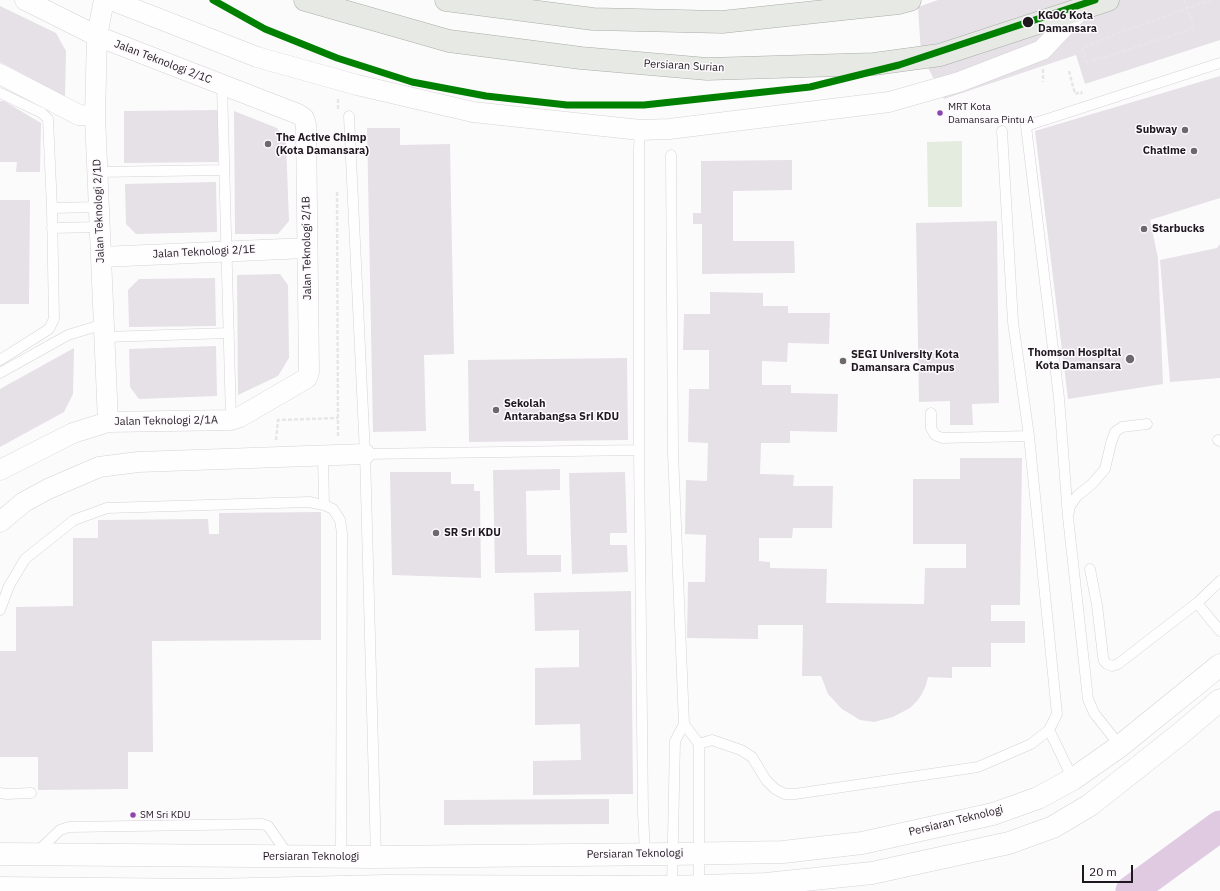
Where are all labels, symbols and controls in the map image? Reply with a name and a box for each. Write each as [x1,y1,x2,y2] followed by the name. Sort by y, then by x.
[1038,9,1097,35] place label: KG06 Kota Damansara
[1021,15,1035,29] marker: KG06 Kota Damansara
[112,37,214,87] street label: Jalan Teknologi 2/1C
[643,57,725,75] street label: Persiaran Surian
[948,101,1034,124] place label: MRT Kota Damansara Pintu A
[935,108,945,118] marker: MRT Kota Damansara Pintu A
[1136,123,1177,137] place label: Subway
[1180,125,1190,135] marker: Subway
[276,131,369,157] place label: The Active Chimp (Kota Damansara)
[263,139,273,149] marker: The Active Chimp (Kota Damansara)
[1143,144,1186,158] place label: Chatime
[1189,146,1199,156] marker: Chatime
[91,159,107,263] street label: Jalan Teknologi 2/1D
[299,196,315,300] street label: Jalan Teknologi 2/1B
[1152,222,1204,236] place label: Starbucks
[1139,224,1149,234] marker: Starbucks
[152,243,256,261] street label: Jalan Teknologi 2/1E
[1028,346,1121,372] place label: Thomson Hospital Kota Damansara
[851,348,959,374] place label: SEGI University Kota Damansara Campus
[1124,353,1136,365] marker: Thomson Hospital Kota Damansara
[838,356,848,366] marker: SEGI University Kota Damansara Campus
[504,397,619,423] place label: Sekolah Antarabangsa Sri KDU
[491,405,501,415] marker: Sekolah Antarabangsa Sri KDU
[114,413,218,429] street label: Jalan Teknologi 2/1A
[444,526,501,540] place label: SR Sri KDU
[431,528,441,538] marker: SR Sri KDU
[907,803,1005,839] street label: Persiaran Teknologi
[140,809,190,821] place label: SM Sri KDU
[128,810,138,820] marker: SM Sri KDU
[587,847,683,861] street label: Persiaran Teknologi
[263,850,359,864] street label: Persiaran Teknologi
[1084,857,1135,883] scale bar
[1089,864,1117,879] text: 20 m

